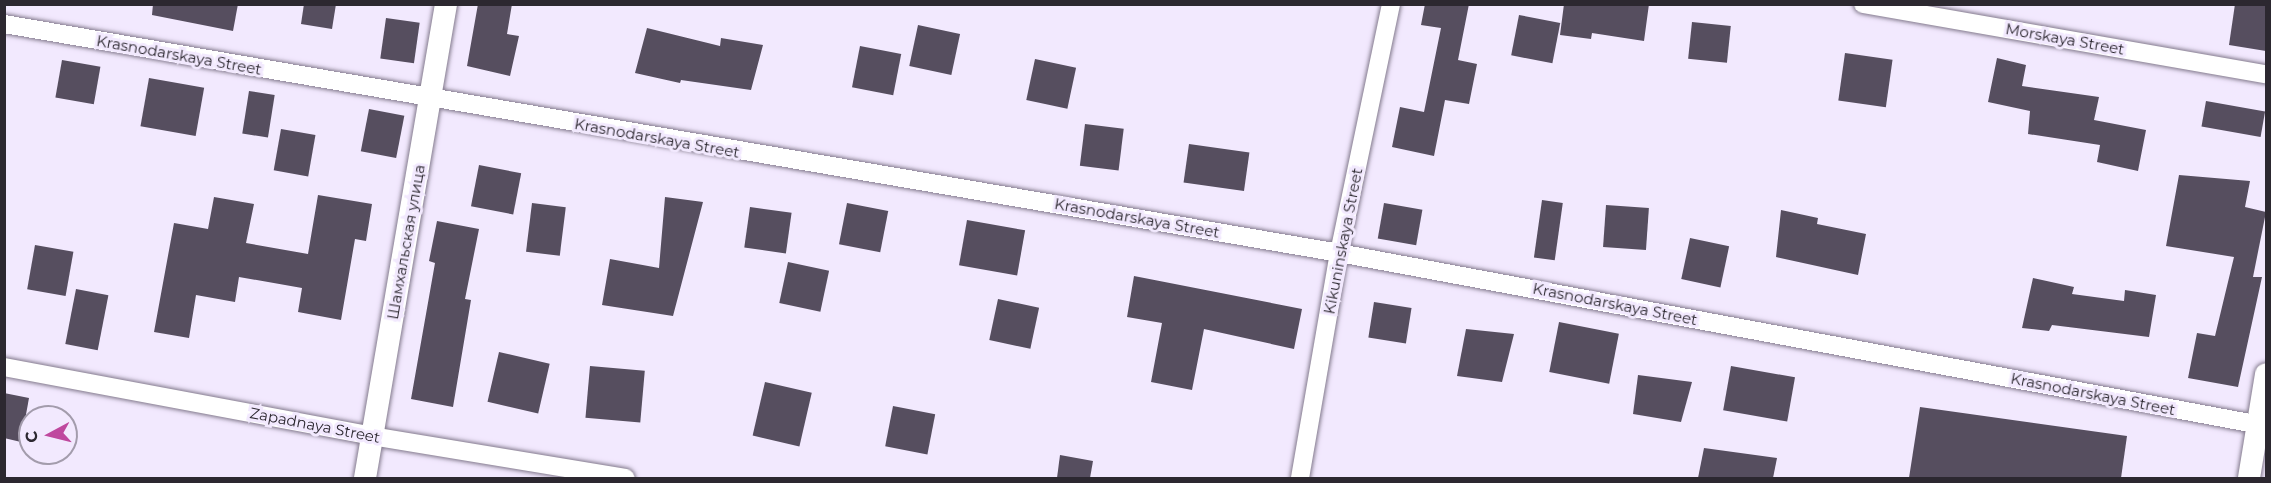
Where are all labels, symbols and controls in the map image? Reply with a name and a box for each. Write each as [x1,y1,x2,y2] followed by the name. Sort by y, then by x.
[2004,20,2126,58] street label: Morskaya Street
[95,32,263,78] street label: Krasnodarskaya Street
[573,115,741,161] street label: Krasnodarskaya Street
[384,163,428,321] street label: Шамхальская улица
[1320,166,1366,316] street label: Kikuninskaya Street
[1053,195,1221,241] street label: Krasnodarskaya Street
[1531,279,1699,329] street label: Krasnodarskaya Street
[2009,369,2177,419] street label: Krasnodarskaya Street
[248,404,382,446] street label: Zapadnaya Street
[18,405,78,465] north arrow
[21,430,42,444] text: С

